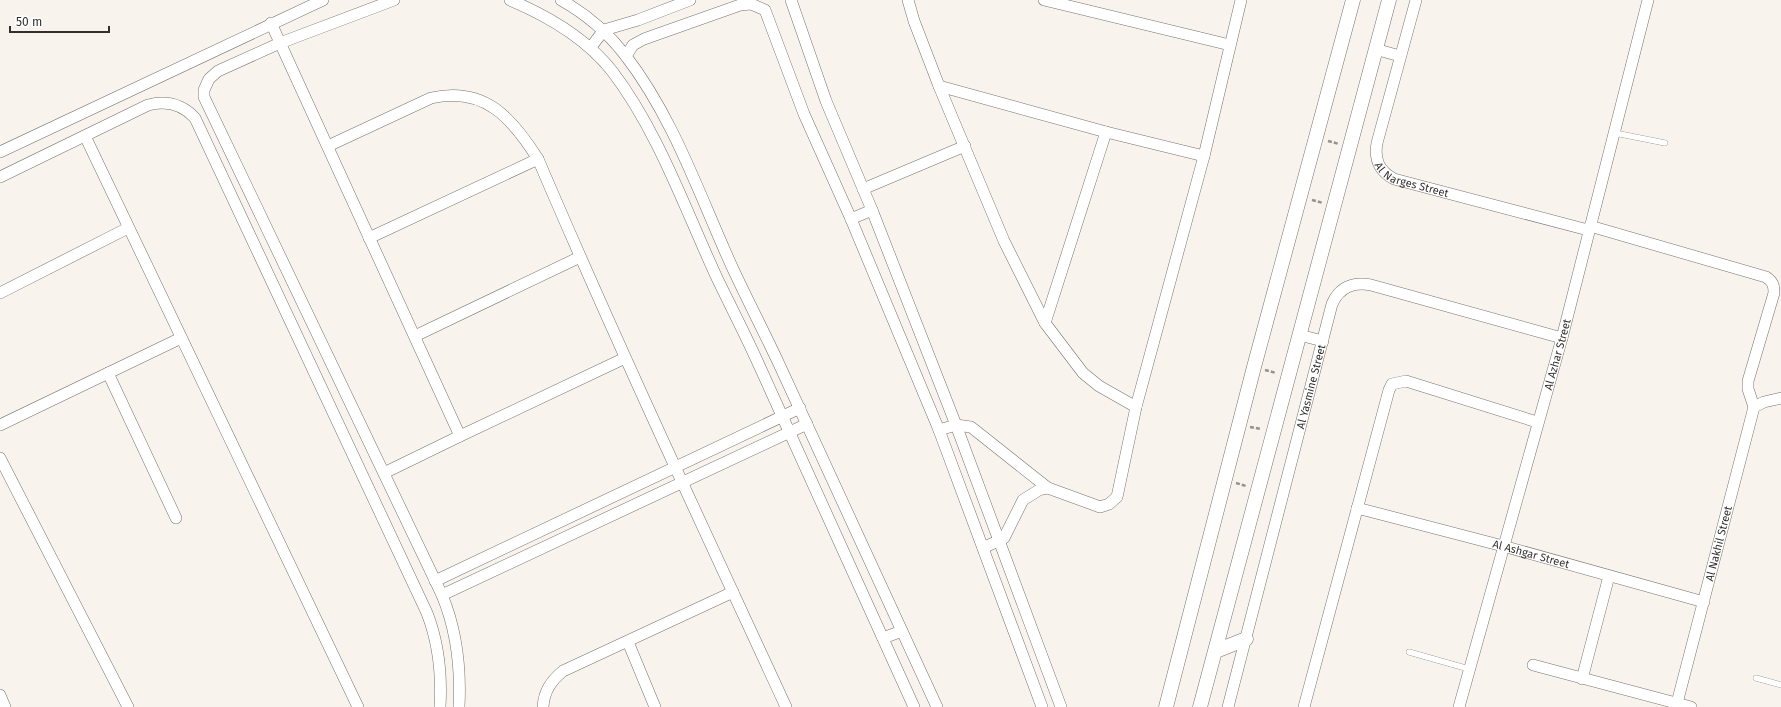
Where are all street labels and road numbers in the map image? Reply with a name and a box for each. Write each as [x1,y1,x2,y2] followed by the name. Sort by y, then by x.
[1372,160,1450,200] street label: Al Narges Street
[1542,318,1574,392] street label: Al Azhar Street
[1294,343,1328,430] street label: Al Yasmine Street
[1703,505,1735,583] street label: Al Nakhil Street
[1491,538,1571,571] street label: Al Ashgar Street

